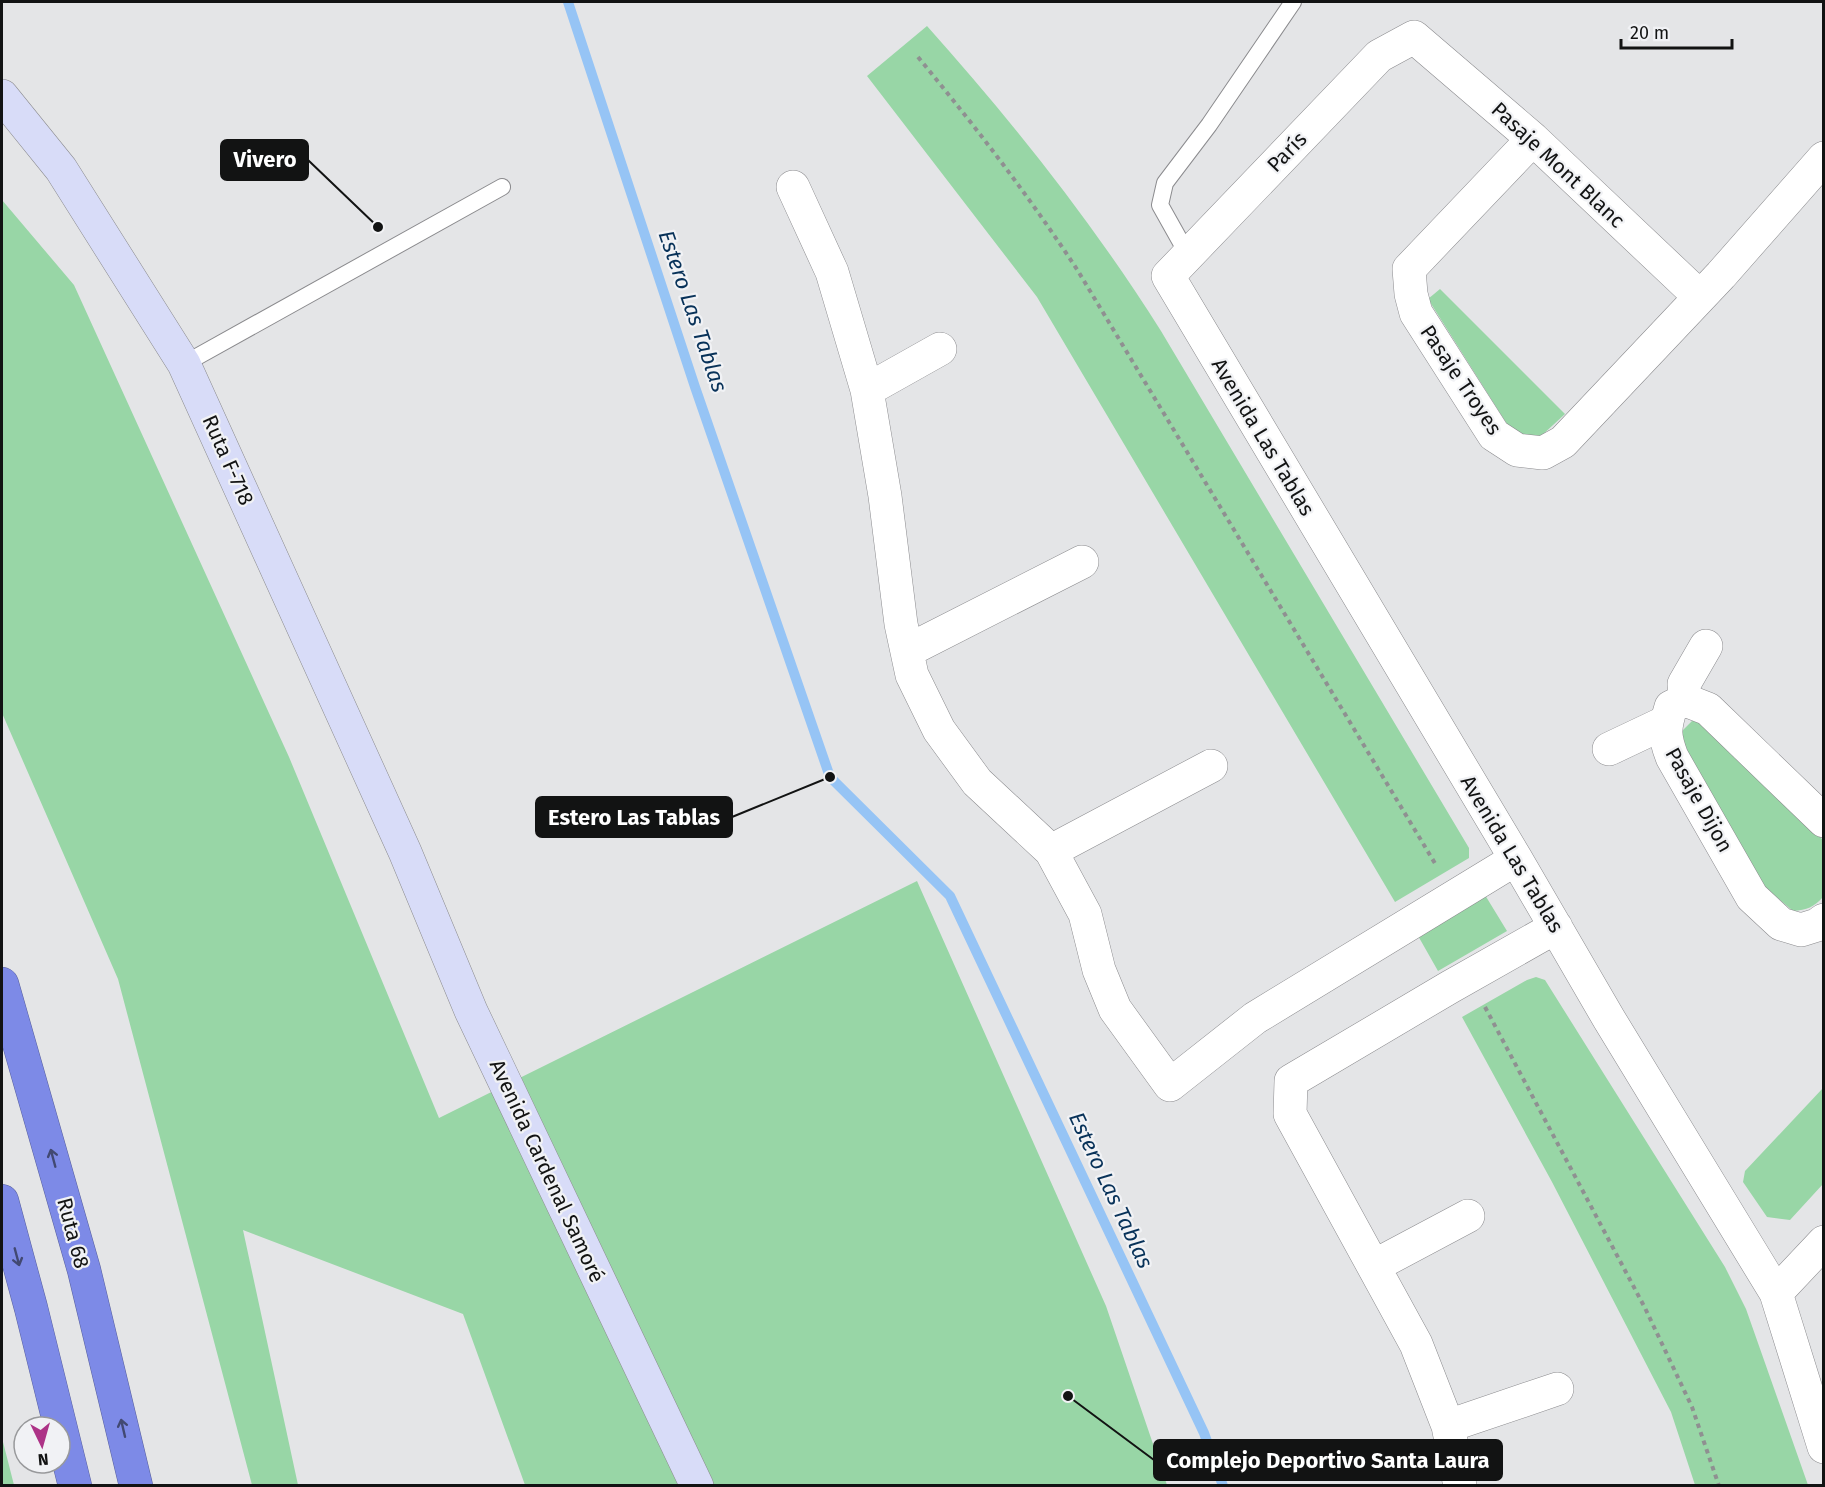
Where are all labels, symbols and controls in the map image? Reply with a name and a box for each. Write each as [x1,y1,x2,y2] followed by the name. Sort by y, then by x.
[1621,12,1732,50] scale bar
[1630,22,1669,44] text: 20 m
[1486,97,1630,233] street label: Pasaje Mont Blanc
[1262,126,1313,178] street label: París
[221,140,308,180] callout: Vivero
[232,146,297,173] text: Vivero
[653,227,733,395] water label: Estero Las Tablas
[1415,320,1507,440] street label: Pasaje Troyes
[1206,354,1320,521] street label: Avenida Las Tablas
[197,411,259,509] street label: Ruta F-718
[1660,743,1738,857] street label: Pasaje Dijon
[1455,771,1569,938] street label: Avenida Las Tablas
[536,797,732,837] callout: Estero Las Tablas
[548,804,720,831] text: Estero Las Tablas
[484,1055,610,1287] street label: Avenida Cardenal Samoré
[1063,1108,1159,1272] water label: Estero Las Tablas
[46,1149,58,1168] one-way arrow
[51,1195,95,1271] street label: Ruta 68
[12,1247,23,1266] one-way arrow
[12,1415,72,1475] north arrow
[116,1419,128,1438] one-way arrow
[1154,1440,1502,1480] callout: Complejo Deportivo Santa Laura
[1166,1447,1490,1474] text: Complejo Deportivo Santa Laura
[37,1450,49,1469] text: N

